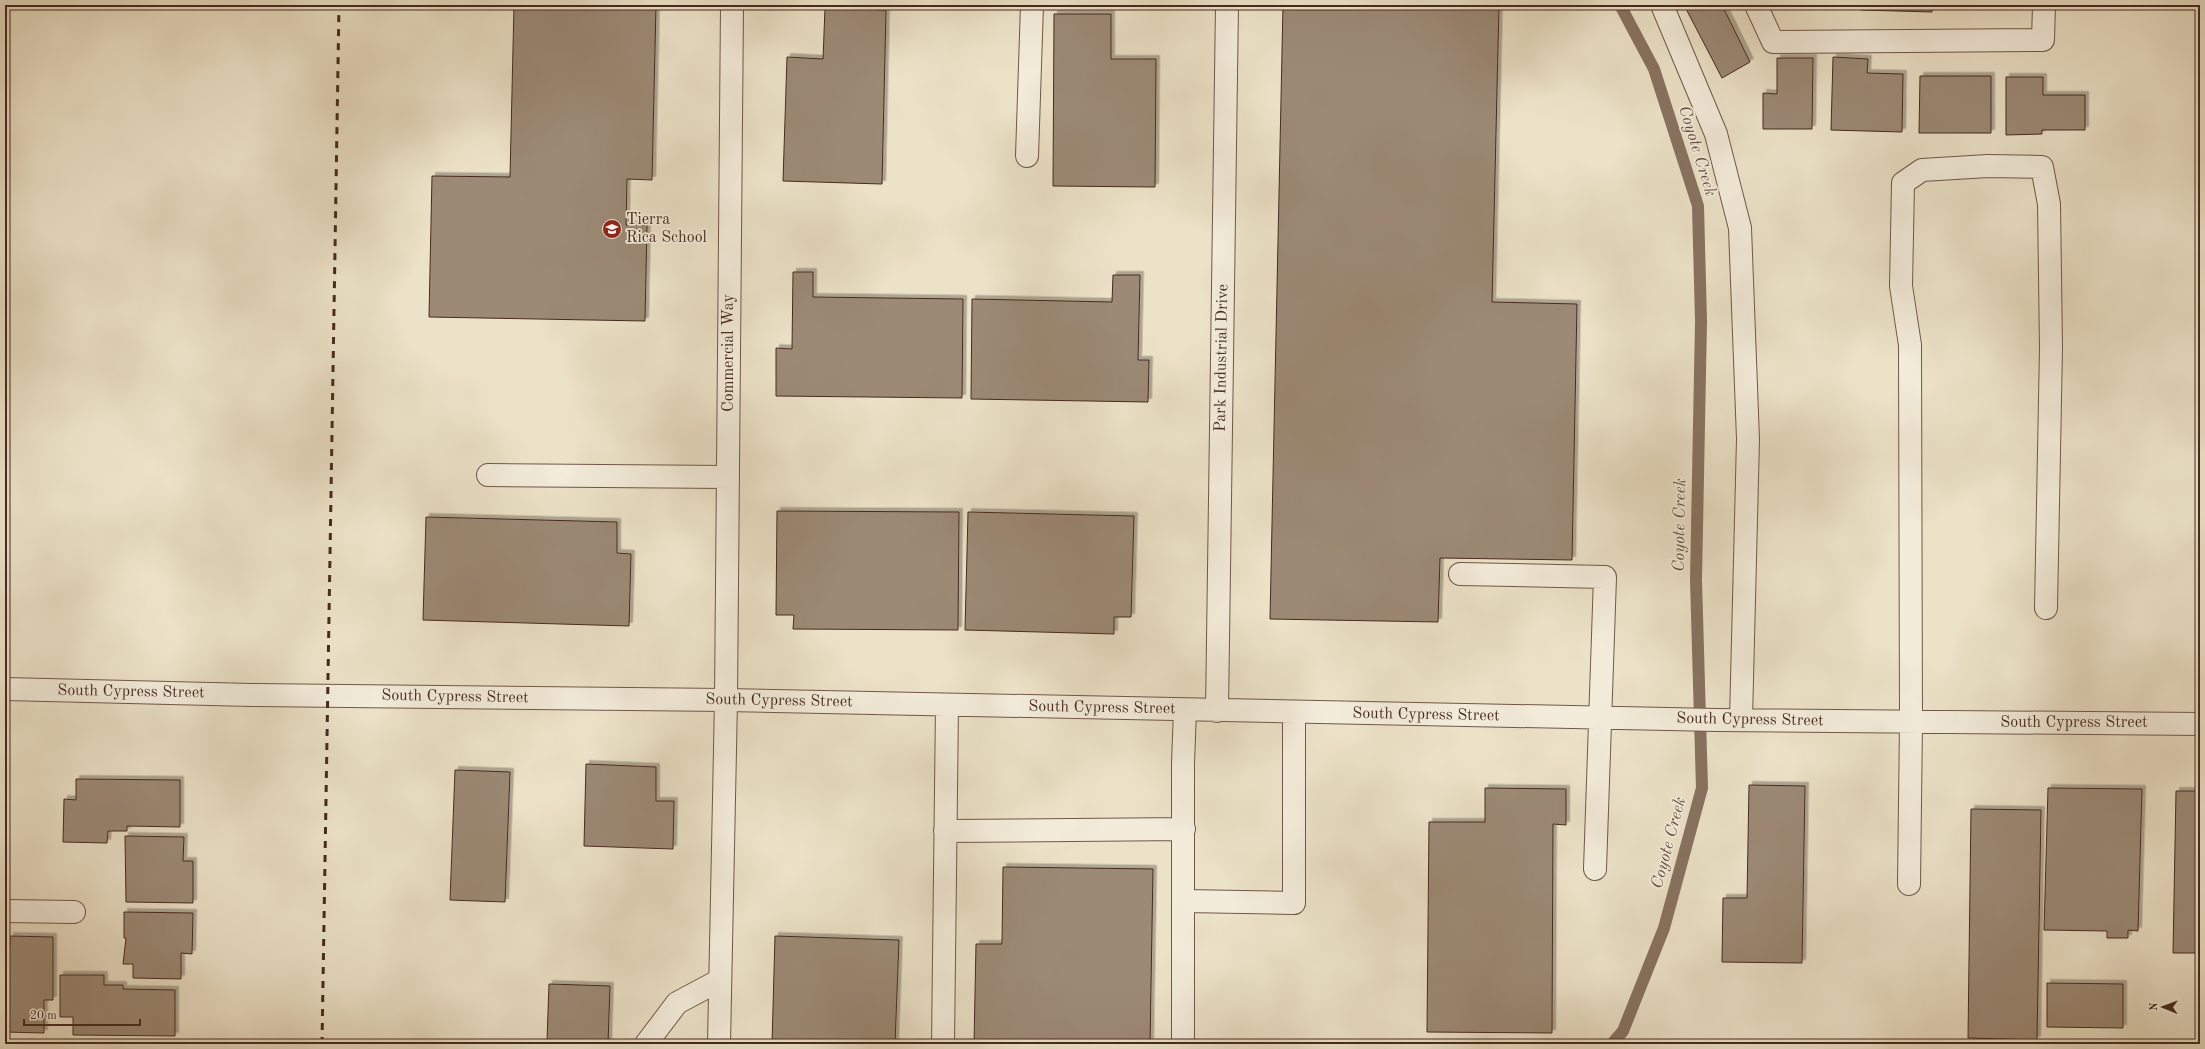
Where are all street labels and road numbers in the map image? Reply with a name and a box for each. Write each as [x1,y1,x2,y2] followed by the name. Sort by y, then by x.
[1213,284,1231,432] street label: Park Industrial Drive
[721,294,737,412] street label: Commercial Way
[57,683,205,701] street label: South Cypress Street
[381,688,529,706] street label: South Cypress Street
[705,692,853,710] street label: South Cypress Street
[1028,699,1176,717] street label: South Cypress Street
[1352,706,1500,724] street label: South Cypress Street
[1676,711,1824,729] street label: South Cypress Street
[2000,715,2148,731] street label: South Cypress Street

